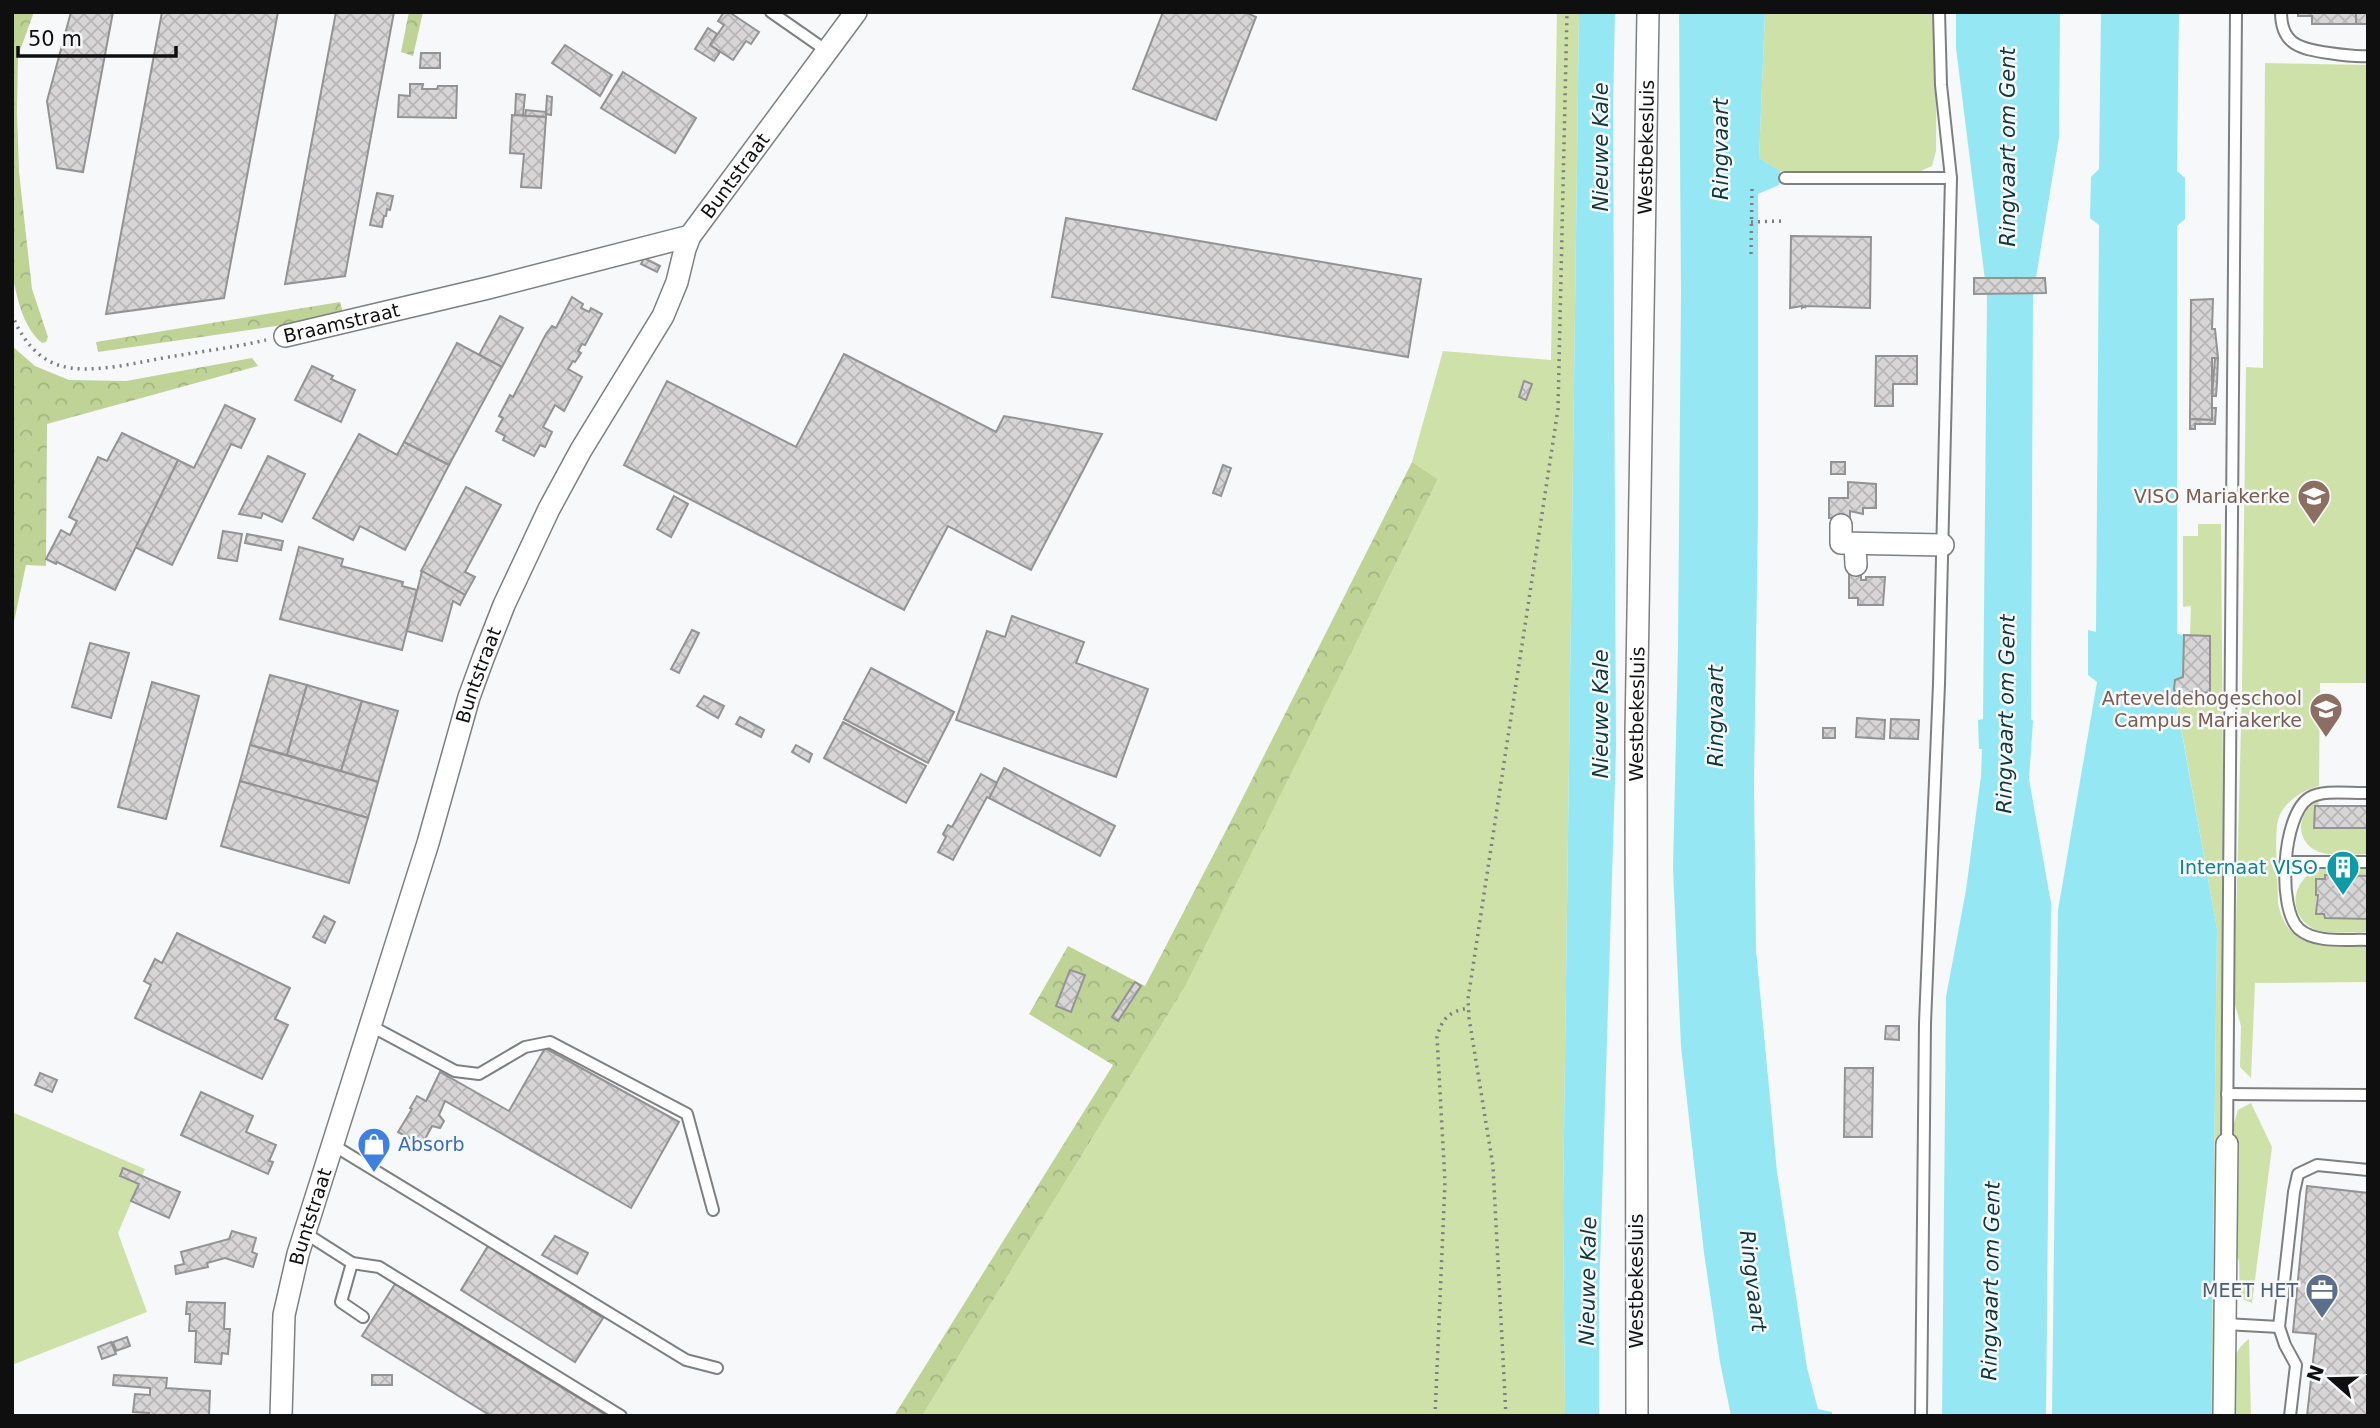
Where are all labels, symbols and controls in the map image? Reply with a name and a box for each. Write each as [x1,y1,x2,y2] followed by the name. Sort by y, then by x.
[18,14,175,58] scale bar
[28,27,82,51] text: 50 m
[1996,46,2020,247] water label: Ringvaart om Gent
[1634,79,1658,215] street label: Westbekesluis
[1589,82,1613,212] water label: Nieuwe Kale
[1709,97,1733,200] water label: Ringvaart
[696,129,774,222] street label: Buntstraat
[281,298,402,347] street label: Braamstraat
[2295,477,2333,526] school or university icon: VISO Mariakerke
[2134,485,2290,507] place label: VISO Mariakerke
[1992,613,2020,814] water label: Ringvaart om Gent
[451,624,505,726] street label: Buntstraat
[1625,646,1648,782] street label: Westbekesluis
[1589,649,1613,779] water label: Nieuwe Kale
[1704,664,1728,767] water label: Ringvaart
[2102,687,2302,731] place label: Arteveldehogeschool Campus Mariakerke
[2307,690,2345,739] school or university icon: Arteveldehogeschool Campus Mariakerke
[2324,848,2362,897] building icon: Internaat VISO
[2179,856,2318,878] place label: Internaat VISO
[355,1125,393,1174] shop icon: Absorb
[398,1133,464,1155] place label: Absorb
[285,1165,336,1267] street label: Buntstraat
[1977,1180,2005,1381] water label: Ringvaart om Gent
[1625,1214,1647,1348] street label: Westbekesluis
[1575,1216,1601,1346] water label: Nieuwe Kale
[1735,1229,1771,1334] water label: Ringvaart
[2303,1271,2341,1320] office icon: MEET HET
[2202,1279,2298,1301] place label: MEET HET
[2296,1344,2366,1414] north arrow
[2302,1362,2328,1384] text: N

